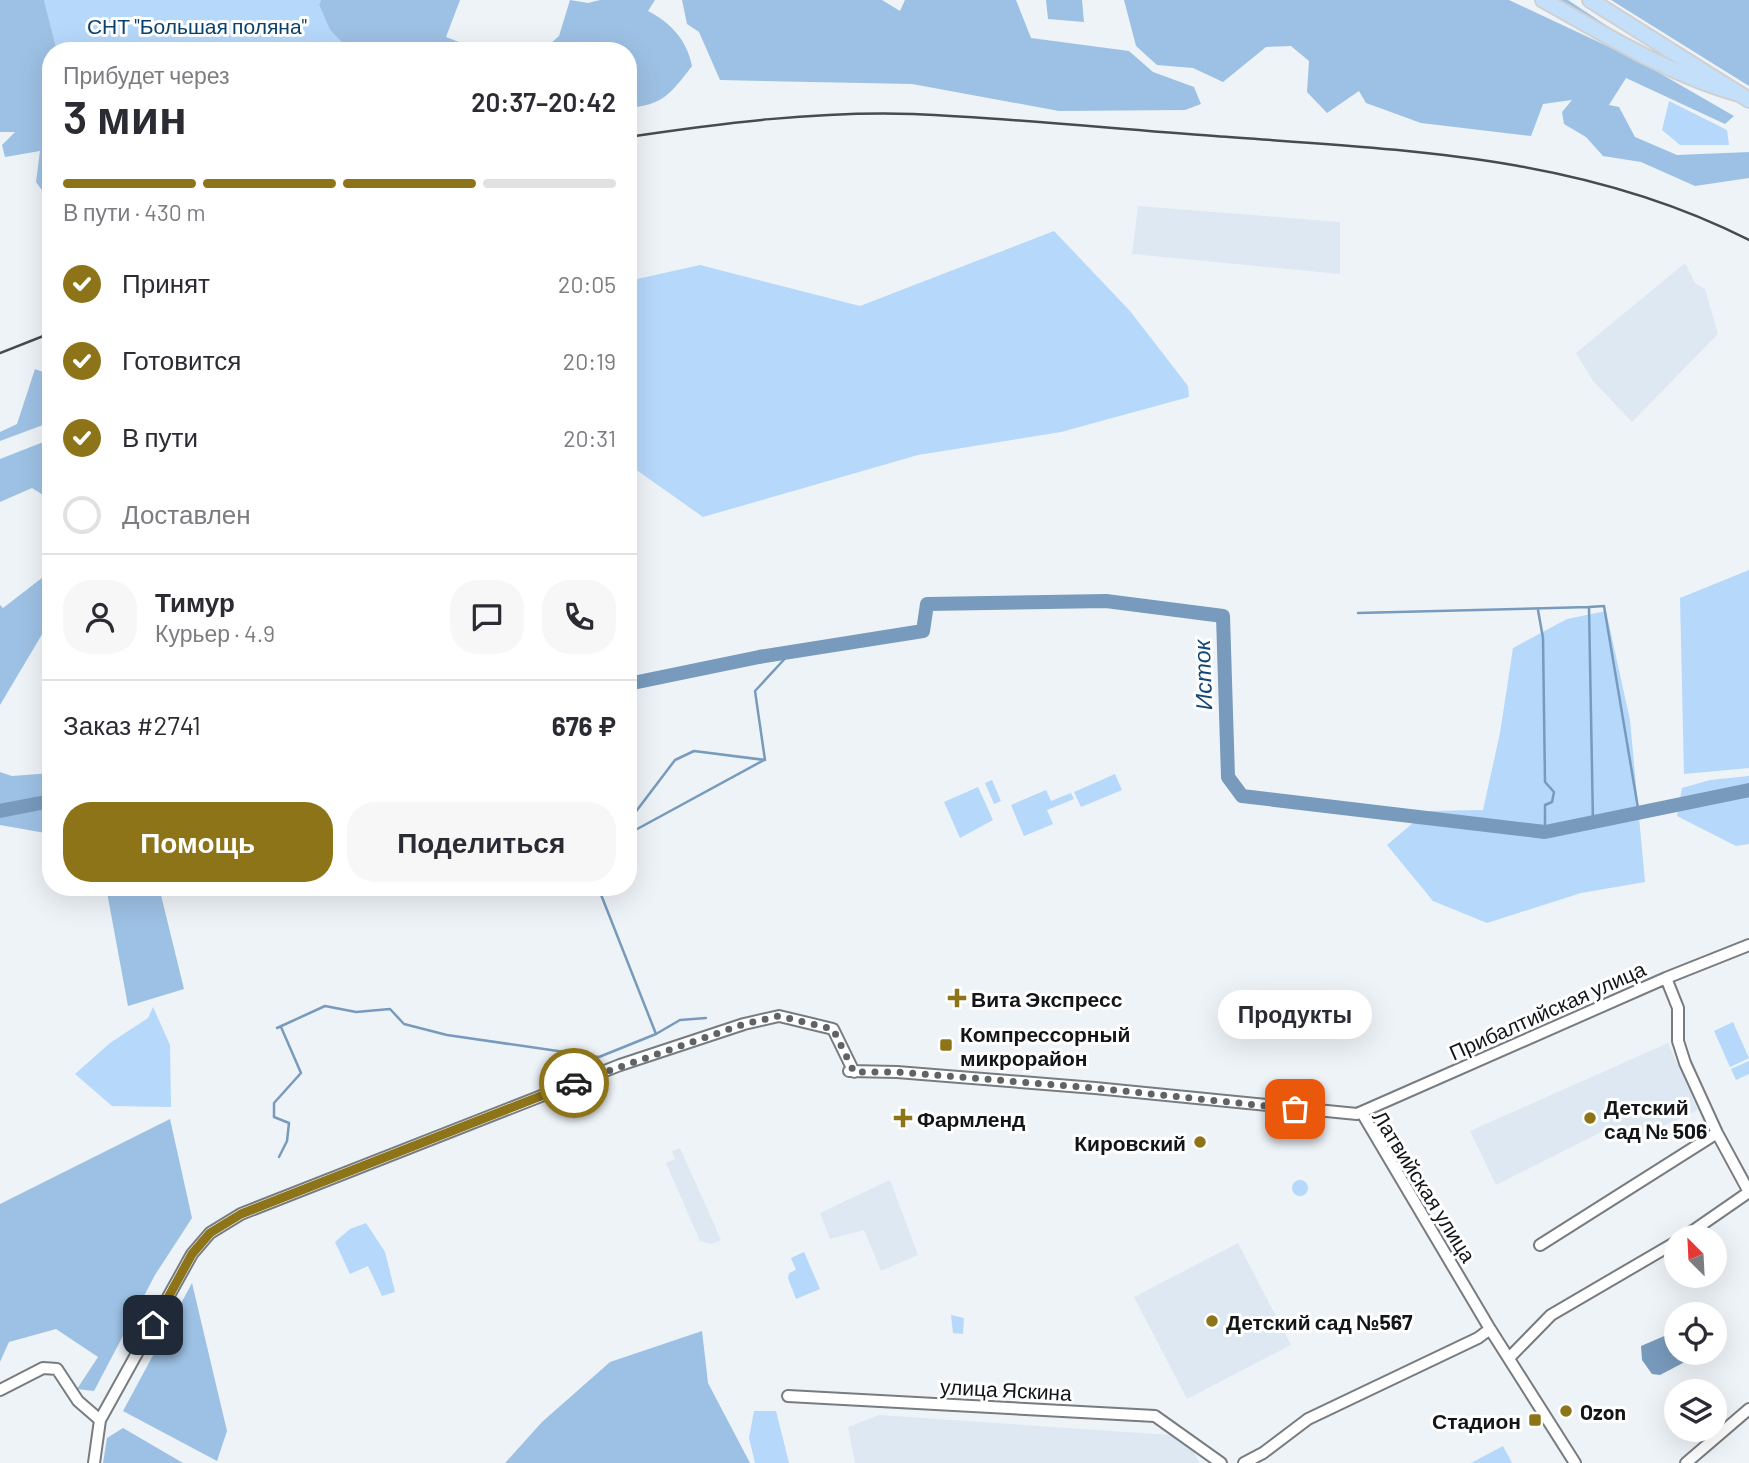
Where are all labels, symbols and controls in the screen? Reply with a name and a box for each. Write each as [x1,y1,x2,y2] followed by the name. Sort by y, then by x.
[87,13,307,38] park label: СНТ "Большая поляна"
[63,61,230,89] text: Прибудет через
[471,86,616,117] text: 20:37–20:42
[63,88,187,143] text: 3 мин
[63,198,205,226] text: В пути · 430 m
[63,265,101,303] icon: check
[122,267,210,298] text: Принят
[558,270,616,298] text: 20:05
[63,342,101,380] icon: check
[122,344,241,375] text: Готовится
[563,347,616,375] text: 20:19
[63,419,101,457] icon: check
[122,421,198,452] text: В пути
[563,424,616,452] text: 20:31
[122,498,251,529] text: Доставлен
[63,580,137,654] button: person
[450,580,524,654] button: chat
[542,580,616,654] button: phone
[155,586,235,617] text: Тимур
[155,619,275,647] text: Курьер · 4.9
[1187,638,1217,711] water label: Исток
[63,709,201,740] text: Заказ #2741
[552,710,616,741] text: 676 ₽
[63,802,333,882] button: Помощь
[347,802,616,882] button: Поделиться
[1445,955,1649,1065] street label: Прибалтийская улица
[971,986,1123,1011] place label: Вита Экспресс
[949,990,965,1006] marker: Вита Экспресс
[1218,990,1372,1039] callout: Продукты
[1238,1000,1352,1028] text: Продукты
[960,1021,1130,1070] place label: Компрессорный микрорайон
[938,1037,954,1053] marker: Компрессорный микрорайон
[539,1048,609,1118] courier
[555,1064,593,1102] icon: car
[1265,1079,1325,1139] pin
[1276,1090,1314,1128] icon: bag
[1604,1094,1707,1143] place label: Детский сад № 506
[1368,1105,1482,1267] street label: Латвийская улица
[917,1106,1025,1131] place label: Фармленд
[895,1110,911,1126] marker: Фармленд
[1582,1110,1598,1126] marker: Детский сад № 506
[1074,1130,1186,1155] place label: Кировский
[1192,1134,1208,1150] marker: Кировский
[1664,1225,1727,1288] north arrow
[1664,1225,1727,1442] map controls
[123,1295,183,1355] pin
[1664,1302,1727,1365] button: locate
[134,1306,172,1344] icon: home
[1226,1309,1413,1334] place label: Детский сад №567
[1204,1313,1220,1329] marker: Детский сад №567
[940,1373,1073,1405] street label: улица Яскина
[1664,1379,1727,1442] button: layers
[1580,1399,1626,1424] place label: Ozon
[1558,1403,1574,1419] marker: Ozon
[1432,1408,1521,1433] place label: Стадион
[1527,1412,1543,1428] marker: Стадион

